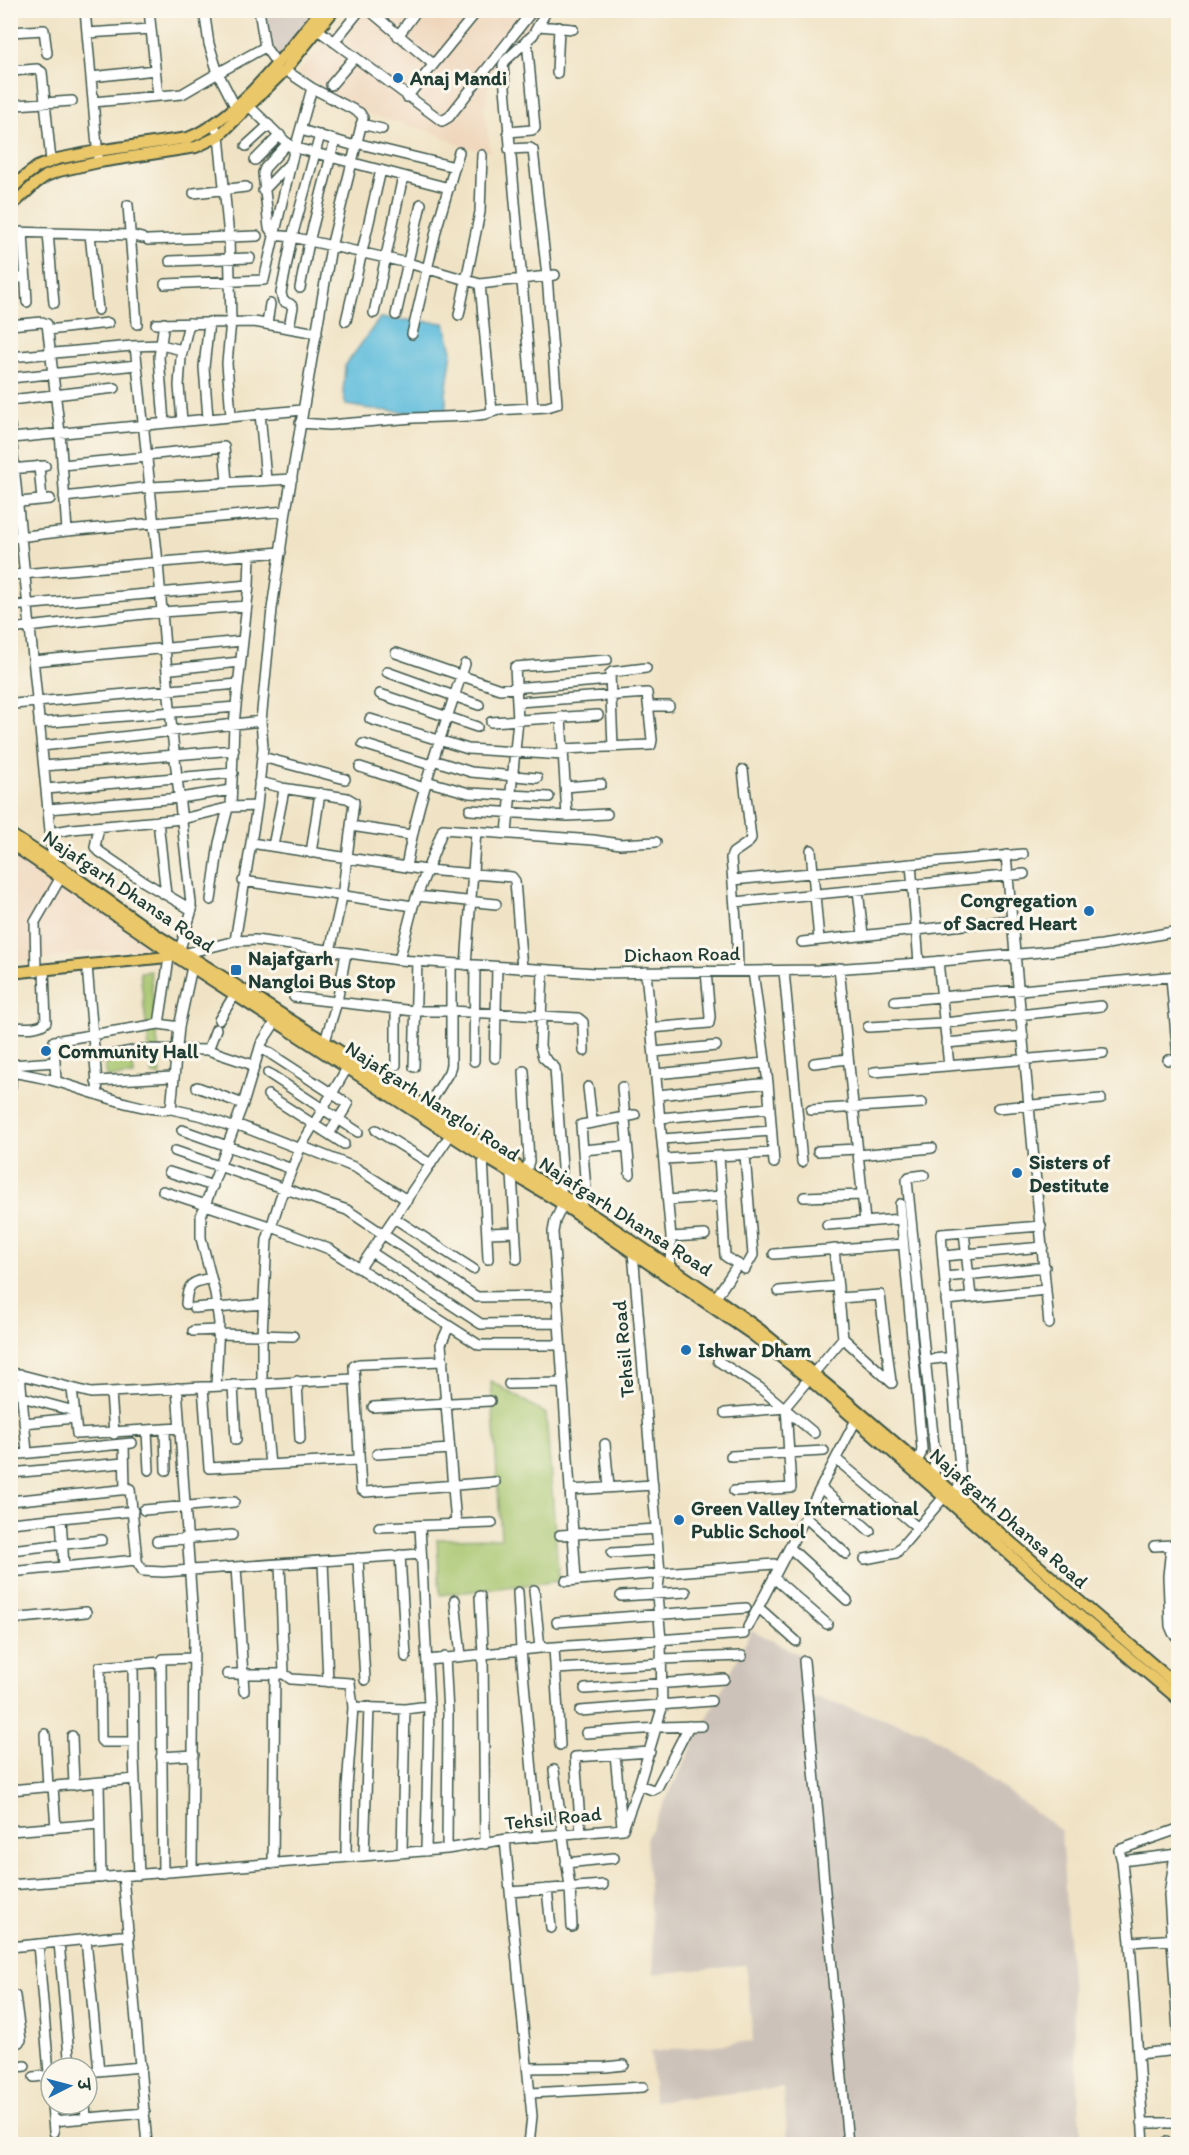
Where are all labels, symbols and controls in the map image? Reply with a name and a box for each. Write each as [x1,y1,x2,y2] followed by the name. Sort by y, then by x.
[409,66,507,91] place label: Anaj Mandi
[391,71,405,85] marker: Anaj Mandi
[39,825,220,957] street label: Najafgarh Dhansa Road
[943,888,1078,935] place label: Congregation of Sacred Heart
[1082,904,1096,918] marker: Congregation of Sacred Heart
[623,941,741,967] street label: Dichaon Road
[248,946,396,994] place label: Najafgarh Nangloi Bus Stop
[229,963,243,977] marker: Najafgarh Nangloi Bus Stop
[341,1036,525,1166] street label: Najafgarh Nangloi Road
[58,1039,199,1064] place label: Community Hall
[39,1044,53,1058] marker: Community Hall
[1029,1150,1111,1197] place label: Sisters of Destitute
[535,1151,717,1281] street label: Najafgarh Dhansa Road
[1010,1166,1024,1180] marker: Sisters of Destitute
[607,1299,639,1399] street label: Tehsil Road
[698,1338,811,1362] place label: Ishwar Dham
[679,1343,693,1357] marker: Ishwar Dham
[925,1443,1093,1593] street label: Najafgarh Dhansa Road
[691,1496,919,1543] place label: Green Valley International Public School
[672,1513,686,1527] marker: Green Valley International Public School
[503,1801,603,1835] street label: Tehsil Road
[39,2056,99,2116] north arrow
[73,2076,94,2092] text: उ

